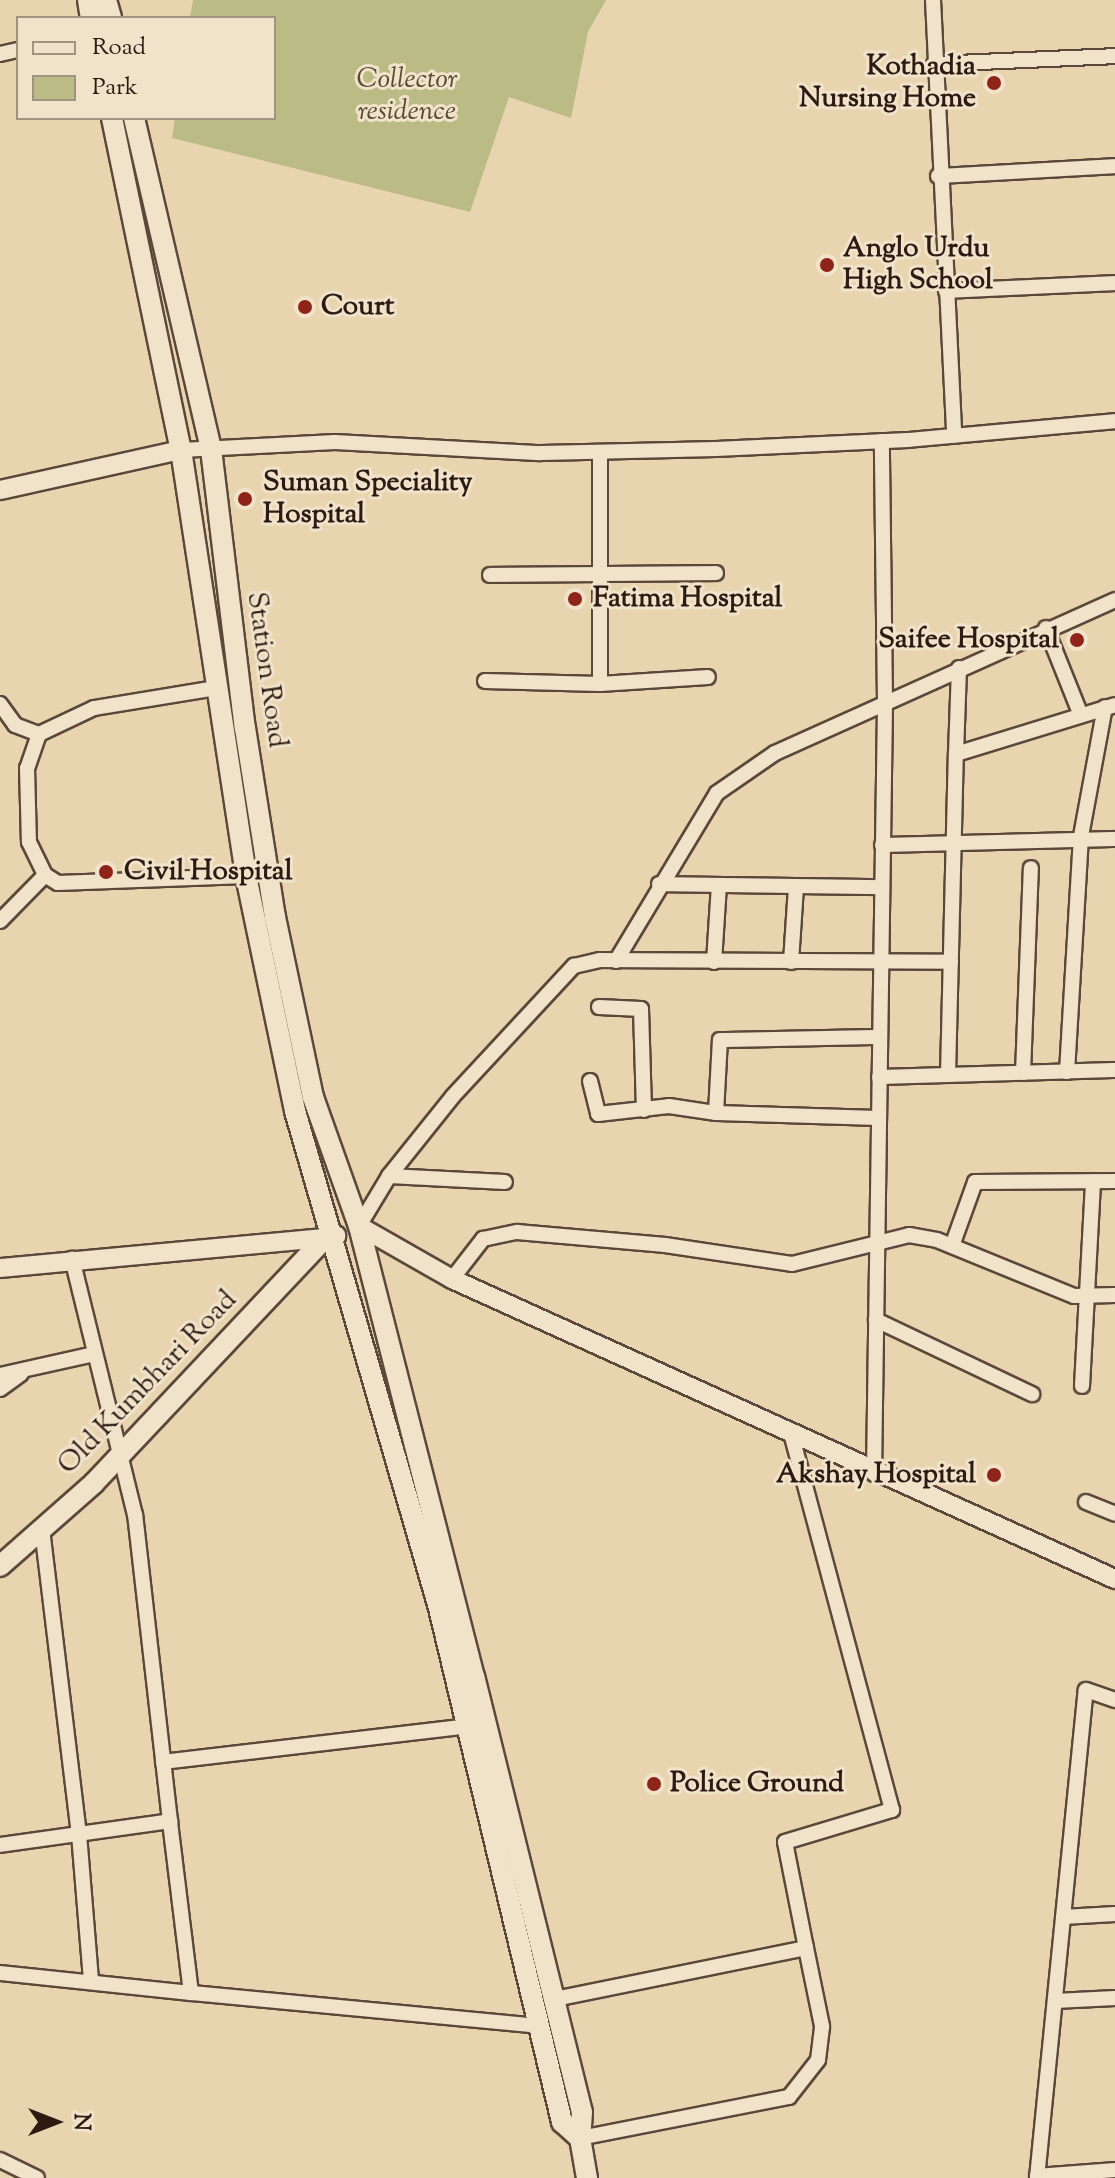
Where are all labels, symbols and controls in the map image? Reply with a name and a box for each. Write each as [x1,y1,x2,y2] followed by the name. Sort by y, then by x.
[16,16,276,120] legend
[92,31,146,65] text: Road
[799,50,976,116] place label: Kothadia Nursing Home
[356,63,458,129] park label: Collector residence
[92,71,138,105] text: Park
[983,72,1005,94] marker: Kothadia Nursing Home
[843,232,993,298] place label: Anglo Urdu High School
[818,256,836,274] marker: Anglo Urdu High School
[321,290,394,324] place label: Court
[296,298,314,316] marker: Court
[263,466,472,532] place label: Suman Speciality Hospital
[234,488,256,510] marker: Suman Speciality Hospital
[593,582,782,616] place label: Fatima Hospital
[564,588,586,610] marker: Fatima Hospital
[238,590,294,750] street label: Station Road
[878,623,1059,657] place label: Saifee Hospital
[1066,629,1088,651] marker: Saifee Hospital
[124,855,292,889] place label: Civil Hospital
[95,861,117,883] marker: Civil Hospital
[52,1284,244,1482] street label: Old Kumbhari Road
[776,1458,976,1492] place label: Akshay Hospital
[983,1464,1005,1486] marker: Akshay Hospital
[670,1767,844,1801] place label: Police Ground
[645,1775,663,1793] marker: Police Ground
[16,2082,96,2162] north arrow
[64,2113,96,2131] text: N

